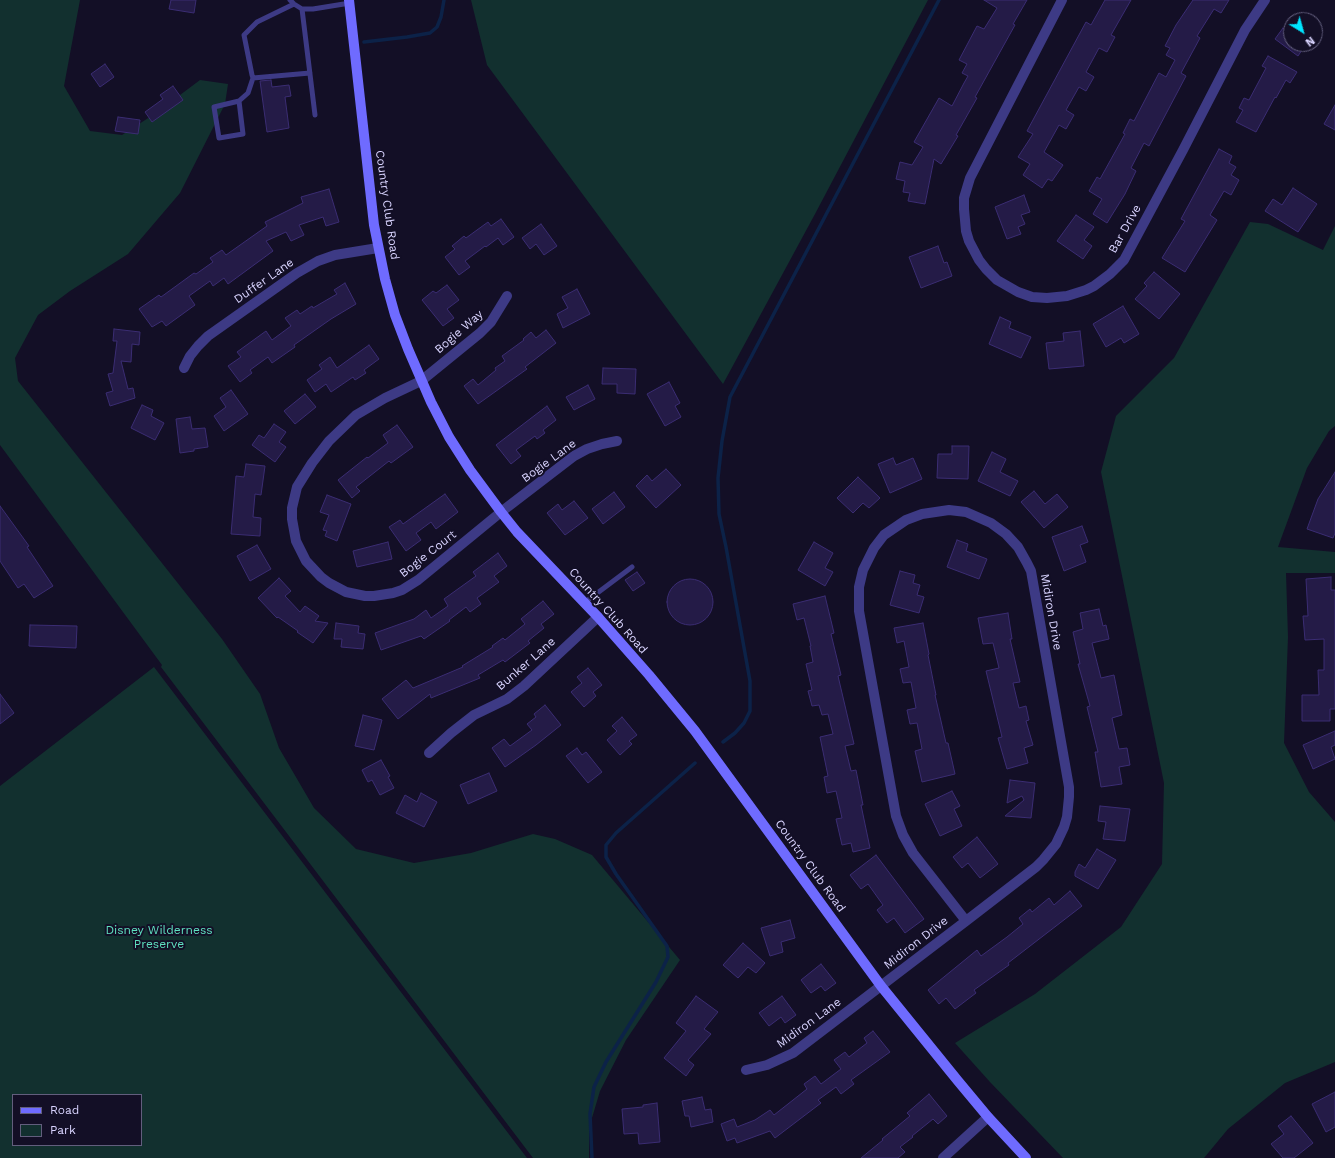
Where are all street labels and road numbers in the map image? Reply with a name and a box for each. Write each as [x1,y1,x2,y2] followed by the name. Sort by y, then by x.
[372,149,402,261] street label: Country Club Road
[1106,202,1144,256] street label: Bar Drive
[231,255,297,307] street label: Duffer Lane
[432,307,486,357] street label: Bogie Way
[519,436,579,486] street label: Bogie Lane
[397,527,459,581] street label: Bogie Court
[566,565,650,657] street label: Country Club Road
[1037,573,1065,651] street label: Midiron Drive
[494,634,558,694] street label: Bunker Lane
[772,817,848,915] street label: Country Club Road
[881,913,951,973] street label: Midiron Drive
[774,995,844,1051] street label: Midiron Lane

